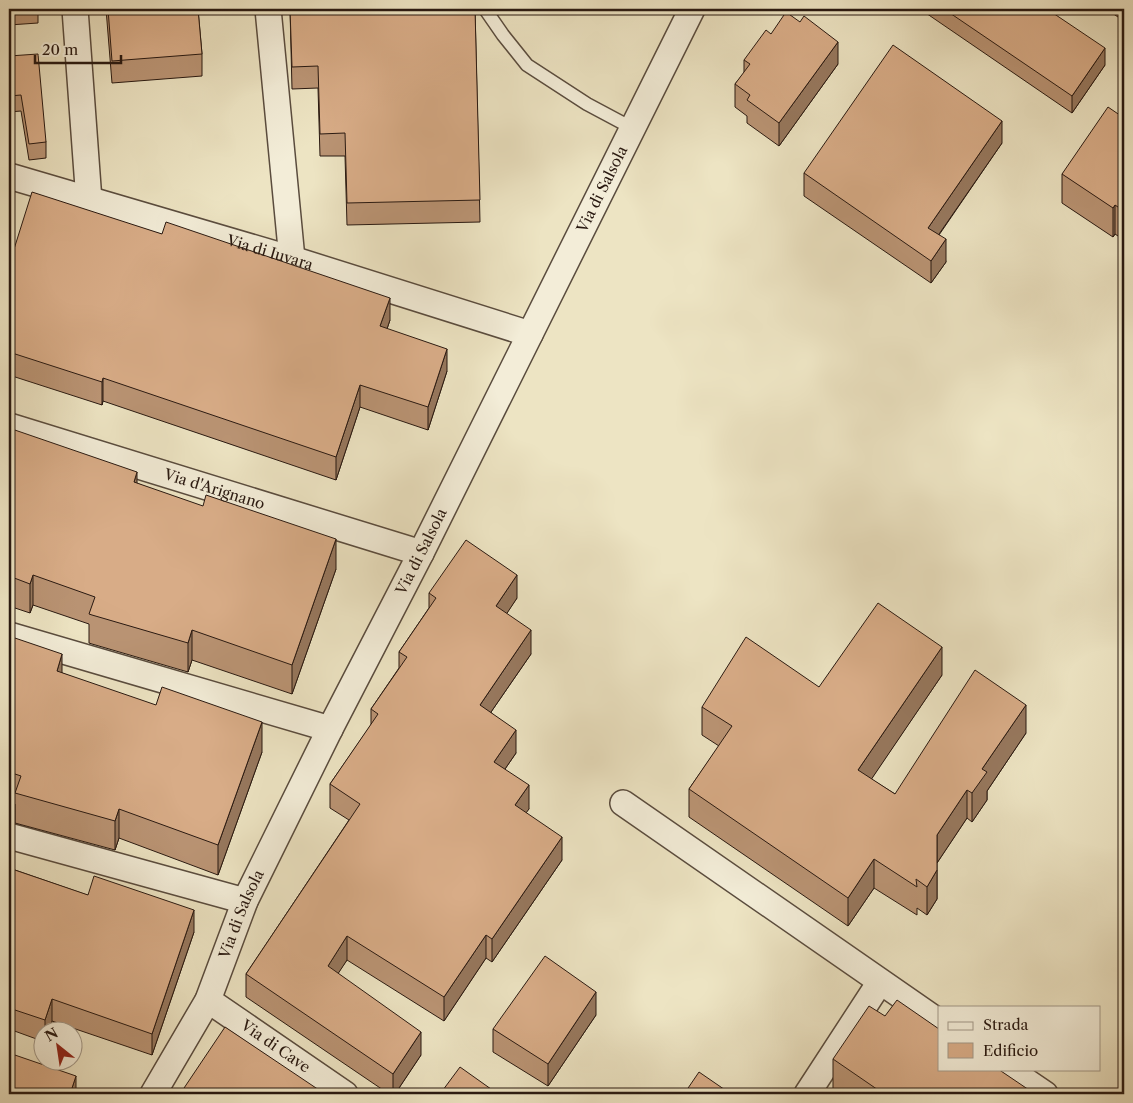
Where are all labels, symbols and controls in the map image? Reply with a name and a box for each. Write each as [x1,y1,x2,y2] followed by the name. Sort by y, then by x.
[35,32,121,64] scale bar
[42,40,78,59] text: 20 m
[572,142,631,236] street label: Via di Salsola
[224,230,316,274] street label: Via di Iuvara
[161,464,267,513] street label: Via d'Arignano
[391,505,451,599] street label: Via di Salsola
[214,866,268,962] street label: Via di Salsola
[938,1006,1100,1070] legend
[237,1015,314,1076] street label: Via di Cave
[983,1015,1029,1034] text: Strada
[32,1020,82,1070] north arrow
[42,1024,61,1046] text: N
[983,1041,1038,1060] text: Edificio

